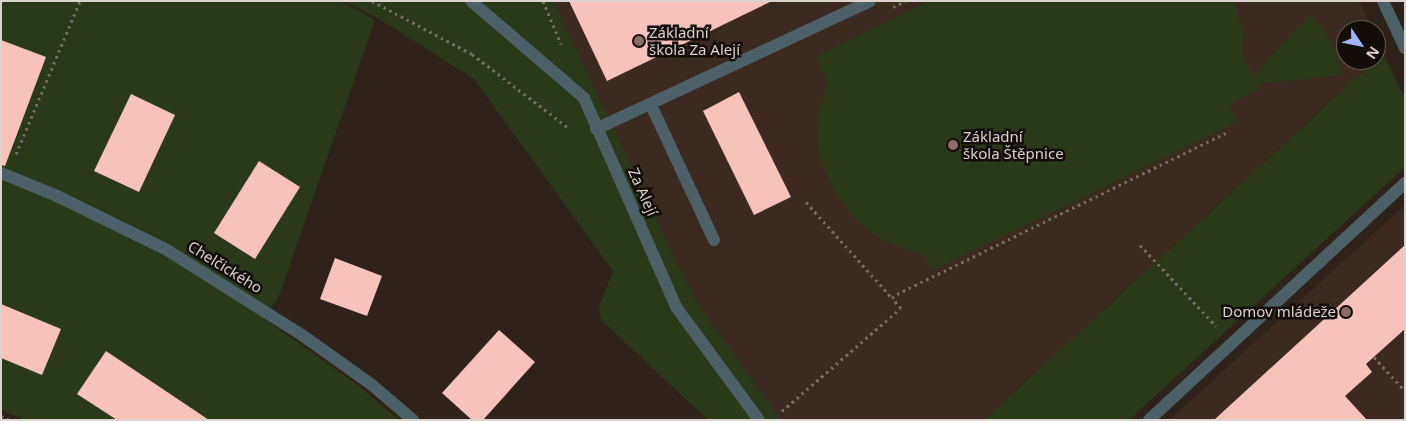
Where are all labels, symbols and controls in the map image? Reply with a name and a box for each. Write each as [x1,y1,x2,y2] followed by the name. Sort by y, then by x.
[1336,20,1386,70] north arrow
[649,23,740,58] place label: Základní škola Za Alejí
[633,35,645,47] marker: Základní škola Za Alejí
[1362,43,1384,63] text: N
[963,127,1064,162] place label: Základní škola Štěpnice
[947,139,959,151] marker: Základní škola Štěpnice
[624,165,662,219] street label: Za Alejí
[185,237,265,297] street label: Chelčického
[1222,303,1336,321] place label: Domov mládeže
[1340,306,1352,318] marker: Domov mládeže

